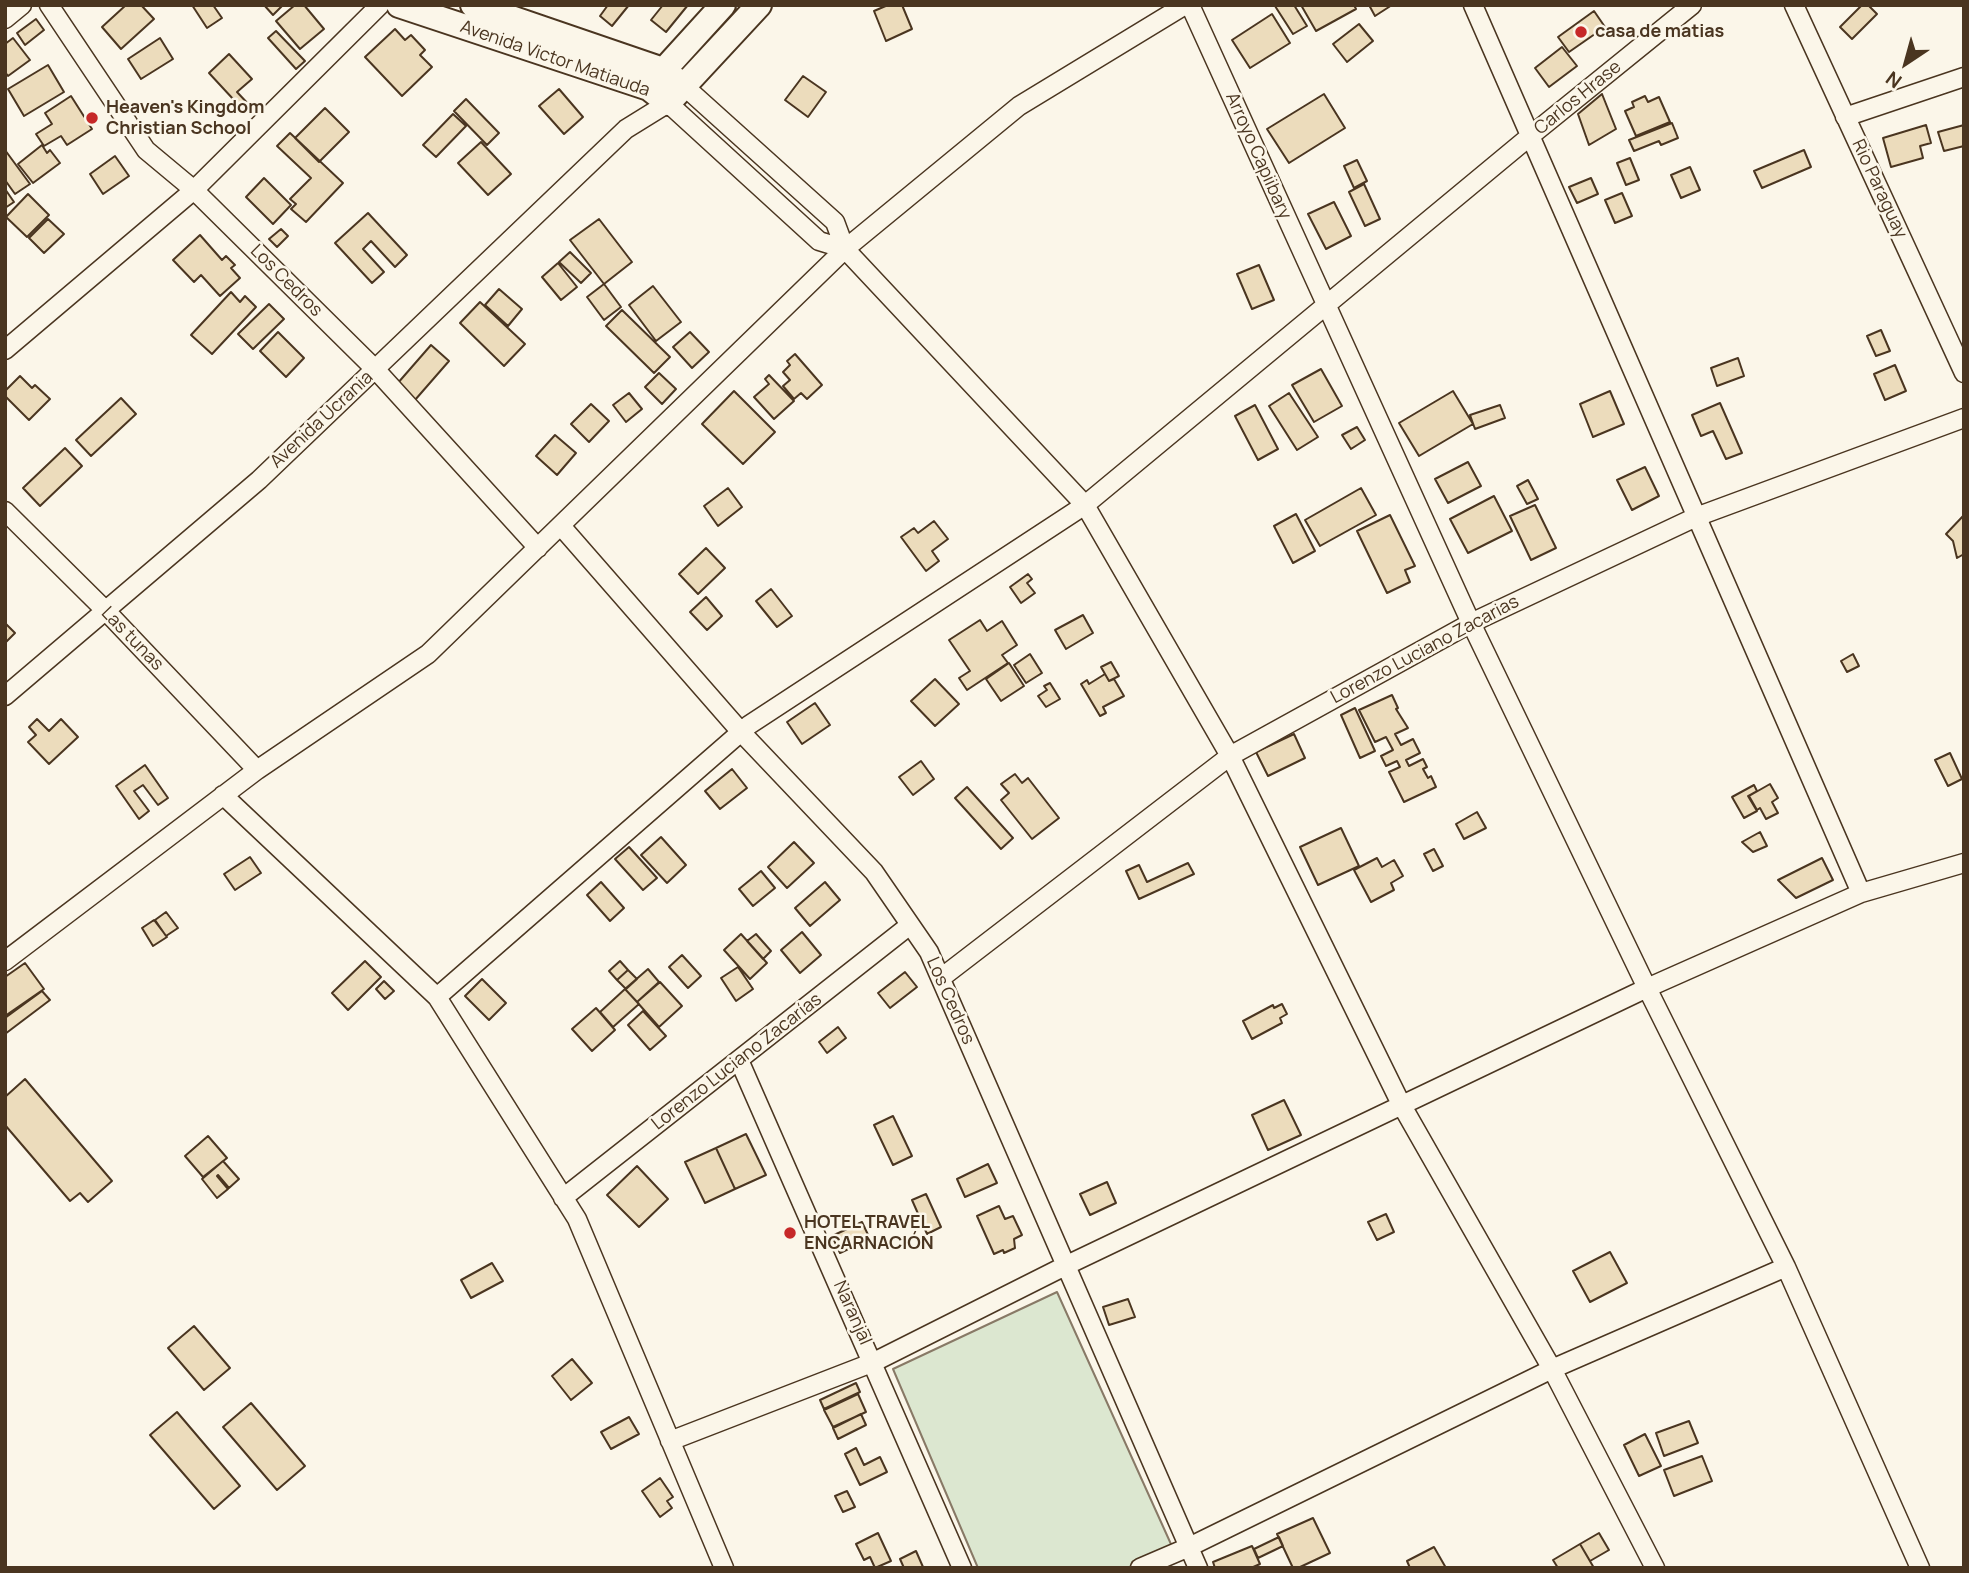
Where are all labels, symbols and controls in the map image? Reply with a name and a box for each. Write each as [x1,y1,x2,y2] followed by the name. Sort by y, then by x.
[457,16,653,102] street label: Avenida Victor Matiauda
[1595,21,1724,43] place label: casa de matias
[1573,24,1589,40] marker: casa de matias
[1871,28,1941,98] north arrow
[1530,56,1626,140] street label: Carlos Hrase
[1880,65,1907,95] text: N
[1220,89,1296,223] street label: Arroyo Capiibary
[106,97,264,140] place label: Heaven's Kingdom Christian School
[84,110,100,126] marker: Heaven's Kingdom Christian School
[1847,136,1911,242] street label: Rio Paraguay
[245,240,327,322] street label: Los Cedros
[266,367,378,473] street label: Avenida Ucrania
[1327,591,1523,709] street label: Lorenzo Luciano Zacarias
[96,603,168,675] street label: Las tunas
[921,954,979,1048] street label: Los Cedros
[648,989,826,1135] street label: Lorenzo Luciano Zacarías
[804,1212,934,1254] place label: HOTEL TRAVEL ENCARNACIÓN
[782,1225,798,1241] marker: HOTEL TRAVEL ENCARNACIÓN
[828,1278,876,1348] street label: Naranjal

